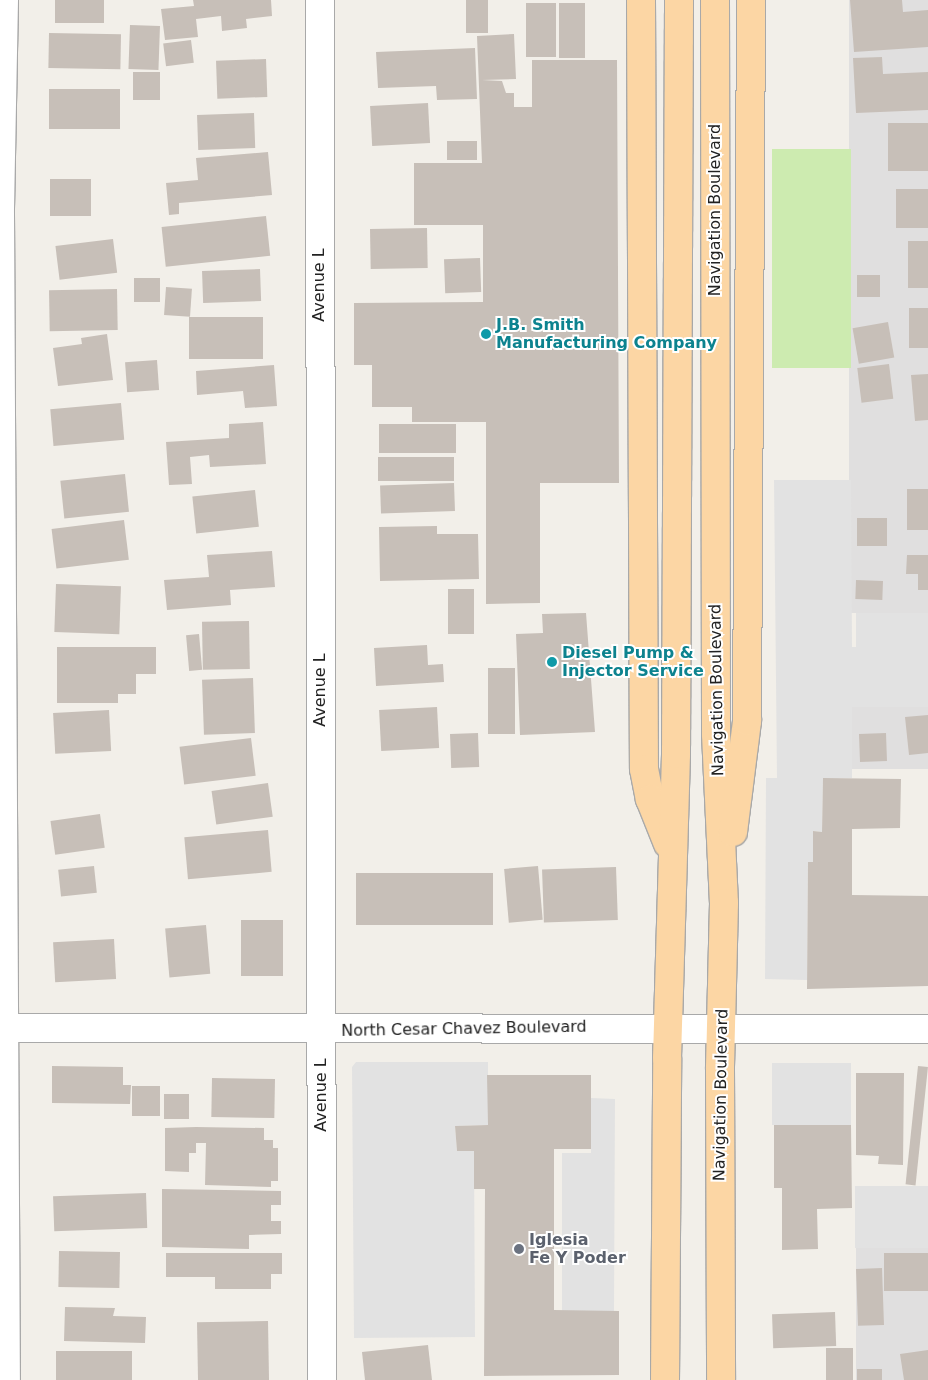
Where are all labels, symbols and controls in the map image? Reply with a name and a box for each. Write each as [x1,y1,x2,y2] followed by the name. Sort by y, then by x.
[705,124,725,296] street label: Navigation Boulevard
[309,248,329,322] street label: Avenue L
[496,315,717,353] place label: J.B. Smith Manufacturing Company
[480,328,492,340] marker: J.B. Smith Manufacturing Company
[706,604,728,776] street label: Navigation Boulevard
[562,643,704,681] place label: Diesel Pump & Injector Service
[310,653,330,727] street label: Avenue L
[546,656,558,668] marker: Diesel Pump & Injector Service
[710,1009,732,1181] street label: Navigation Boulevard
[341,1017,587,1041] street label: North Cesar Chavez Boulevard
[311,1058,331,1132] street label: Avenue L
[529,1230,626,1268] place label: Iglesia Fe Y Poder
[513,1243,525,1255] marker: Iglesia Fe Y Poder

